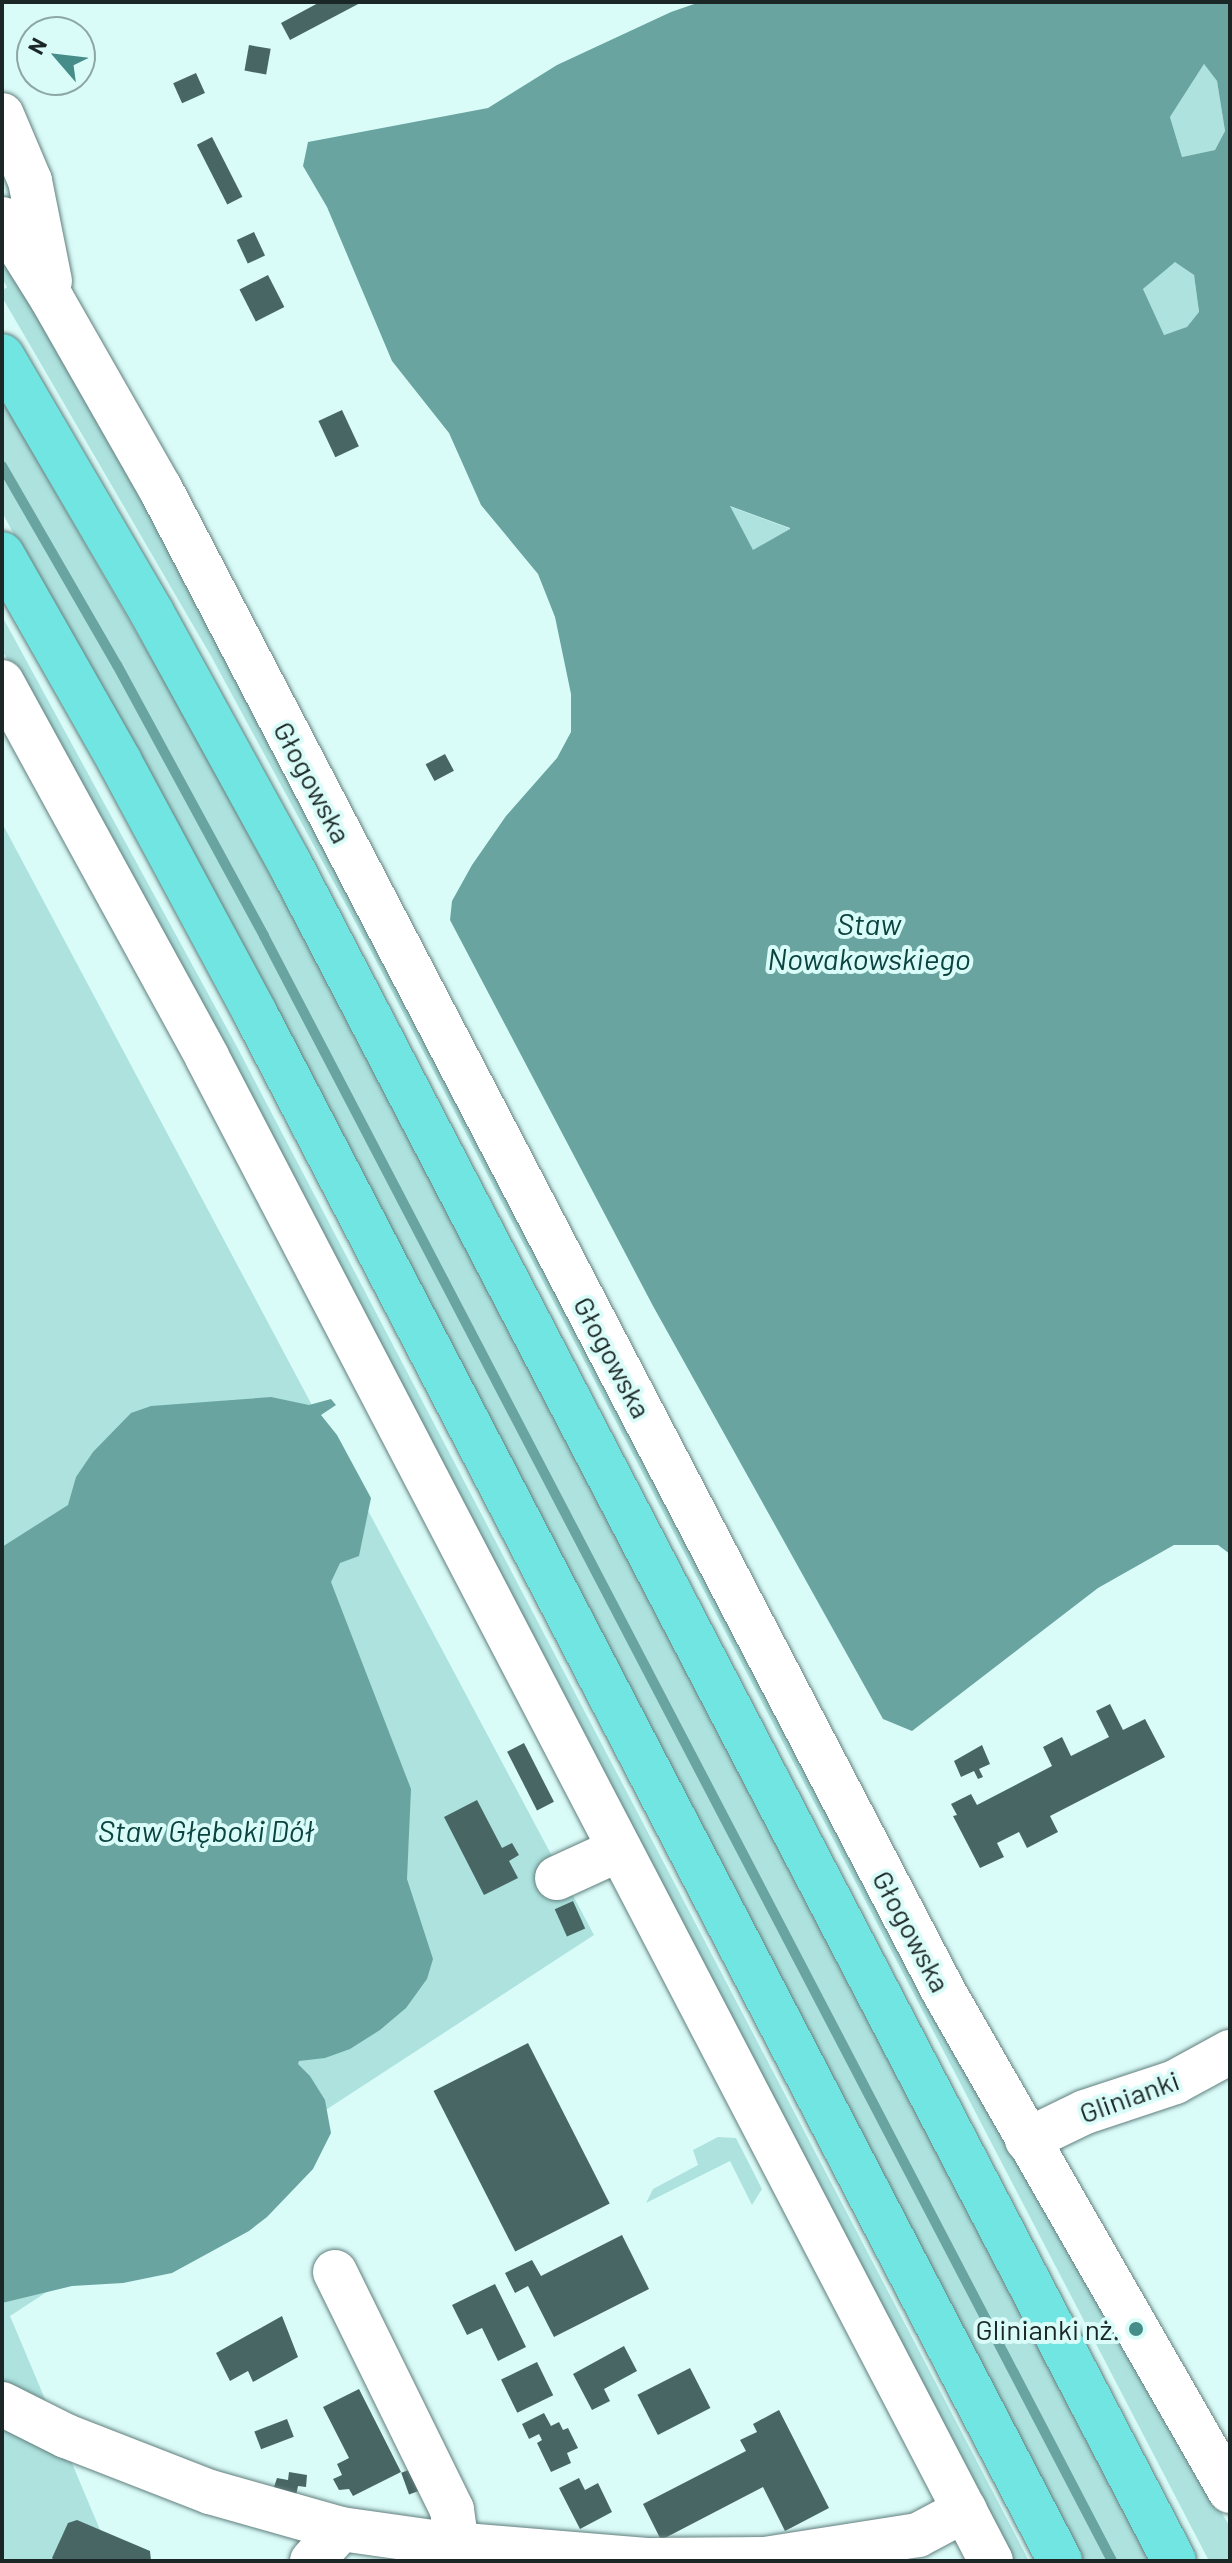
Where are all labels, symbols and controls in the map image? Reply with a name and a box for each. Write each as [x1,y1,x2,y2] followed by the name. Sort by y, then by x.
[16,16,96,96] north arrow
[22,33,51,58] text: N
[267,716,359,848] street label: Głogowska
[767,905,971,976] water label: Staw Nowakowskiego
[567,1291,659,1423] street label: Głogowska
[98,1812,314,1848] water label: Staw Głęboki Dół
[866,1865,958,1997] street label: Głogowska
[1075,2063,1183,2129] street label: Glinianki
[976,2312,1120,2346] place label: Glinianki nż.
[1127,2320,1145,2338] marker: Glinianki nż.

